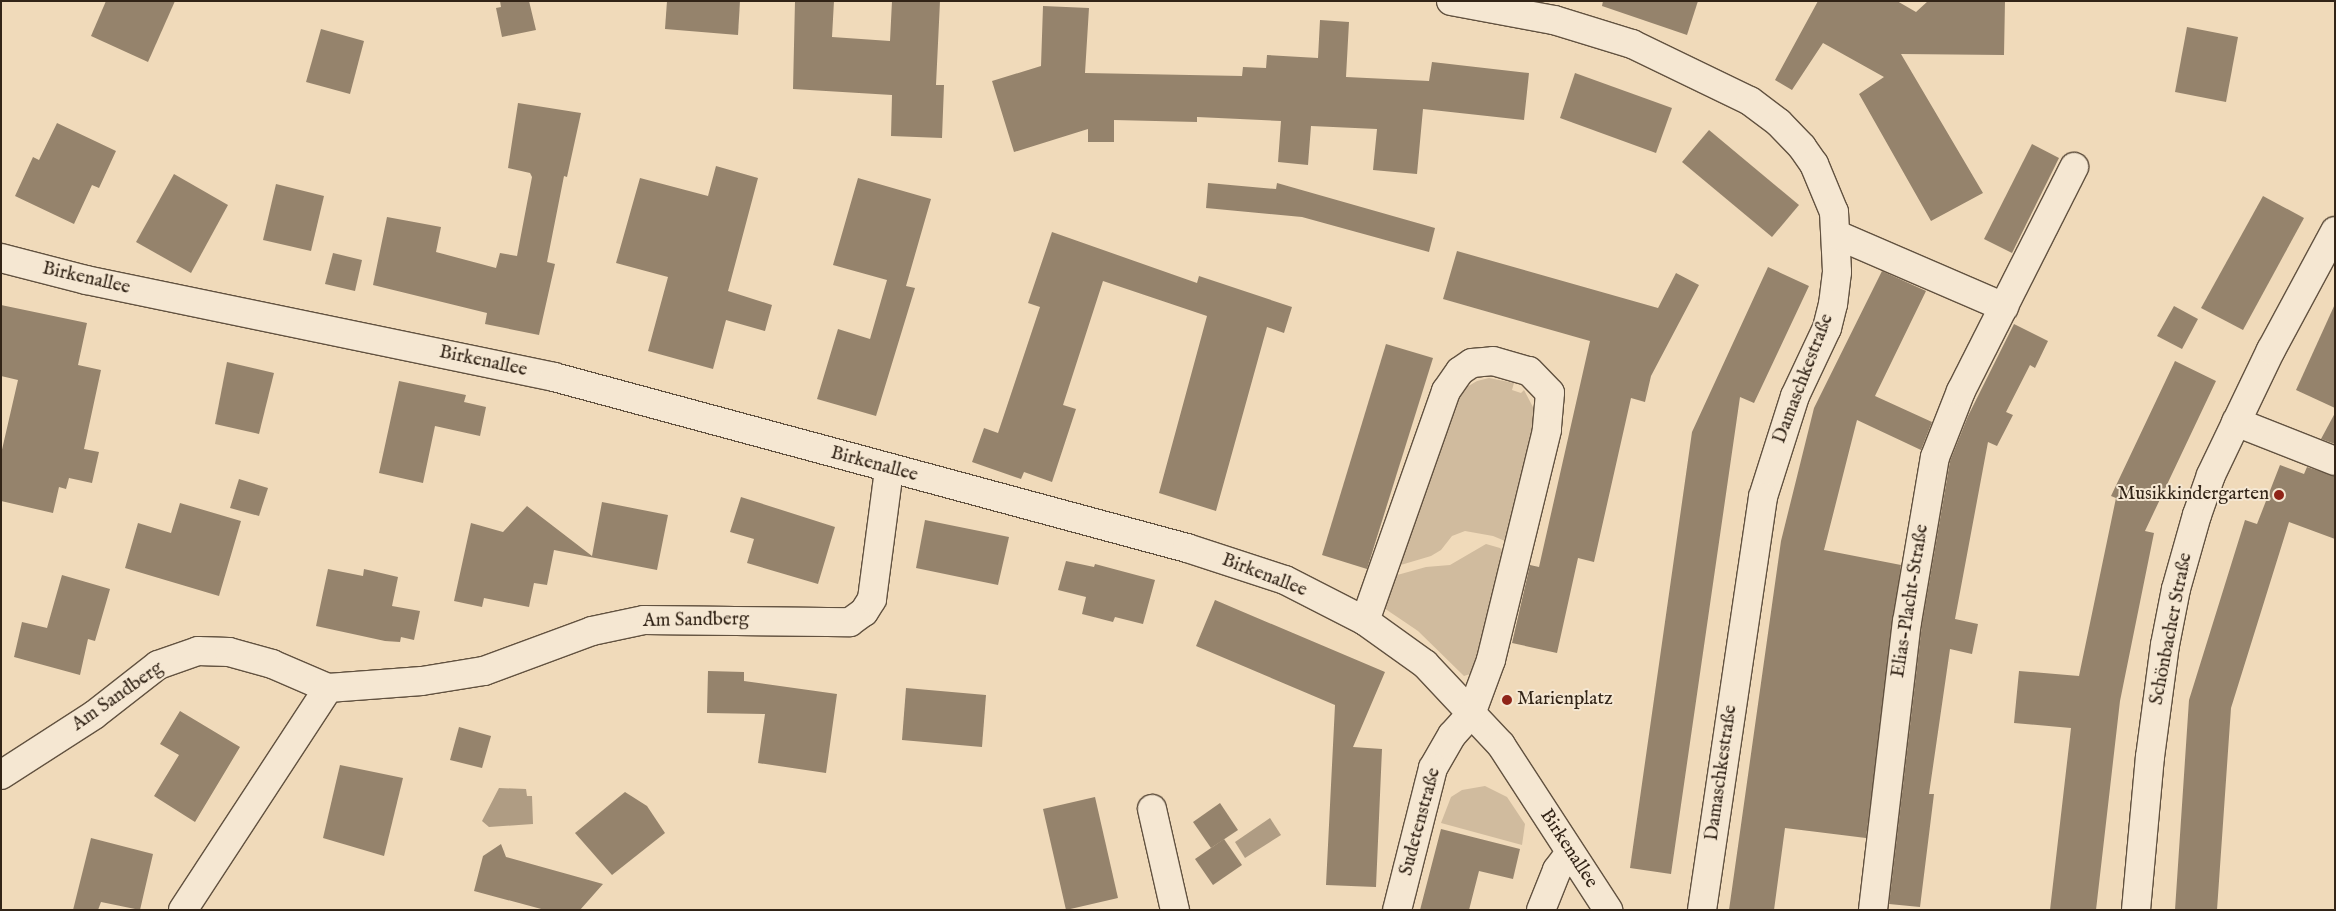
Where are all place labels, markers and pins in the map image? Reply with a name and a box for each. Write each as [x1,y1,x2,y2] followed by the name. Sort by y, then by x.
[2118,484,2269,506] place label: Musikkindergarten
[2273,489,2285,501] marker: Musikkindergarten
[1517,689,1613,711] place label: Marienplatz
[1501,694,1513,706] marker: Marienplatz

